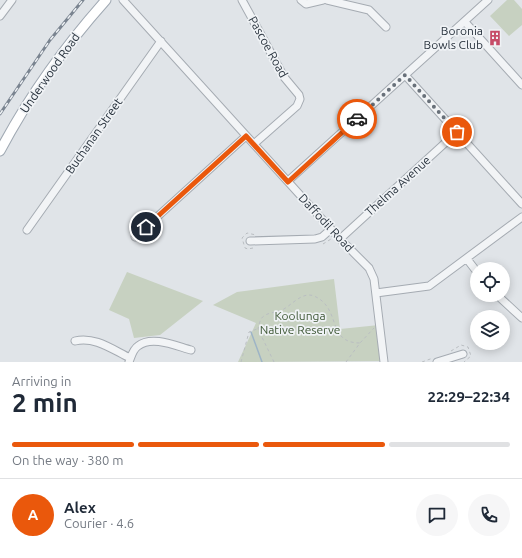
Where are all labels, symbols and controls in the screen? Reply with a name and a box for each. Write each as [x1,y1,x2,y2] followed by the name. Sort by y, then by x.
[246,14,291,80] street label: Pascoe Road
[424,24,483,51] place label: Boronia Bowls Club
[486,29,504,47] building icon: Boronia Bowls Club
[17,30,82,115] street label: Underwood Road
[63,95,125,176] street label: Buchanan Street
[337,99,377,139] courier
[346,108,368,130] icon: car
[440,115,474,149] pin
[446,121,468,143] icon: bag
[362,153,433,218] street label: Thelma Avenue
[296,191,356,254] street label: Daffodil Road
[129,210,163,244] pin
[135,216,157,238] icon: home
[470,262,510,350] map controls
[470,262,510,302] button: locate
[260,309,340,336] park label: Koolunga Native Reserve
[470,310,510,350] button: layers
[12,374,71,388] text: Arriving in
[12,388,78,417] text: 2 min
[427,388,510,405] text: 22:29–22:34
[12,453,124,467] text: On the way · 380 m
[416,494,458,536] button: chat
[468,494,510,536] button: phone
[64,499,96,516] text: Alex
[28,506,38,523] text: A
[64,516,134,530] text: Courier · 4.6

